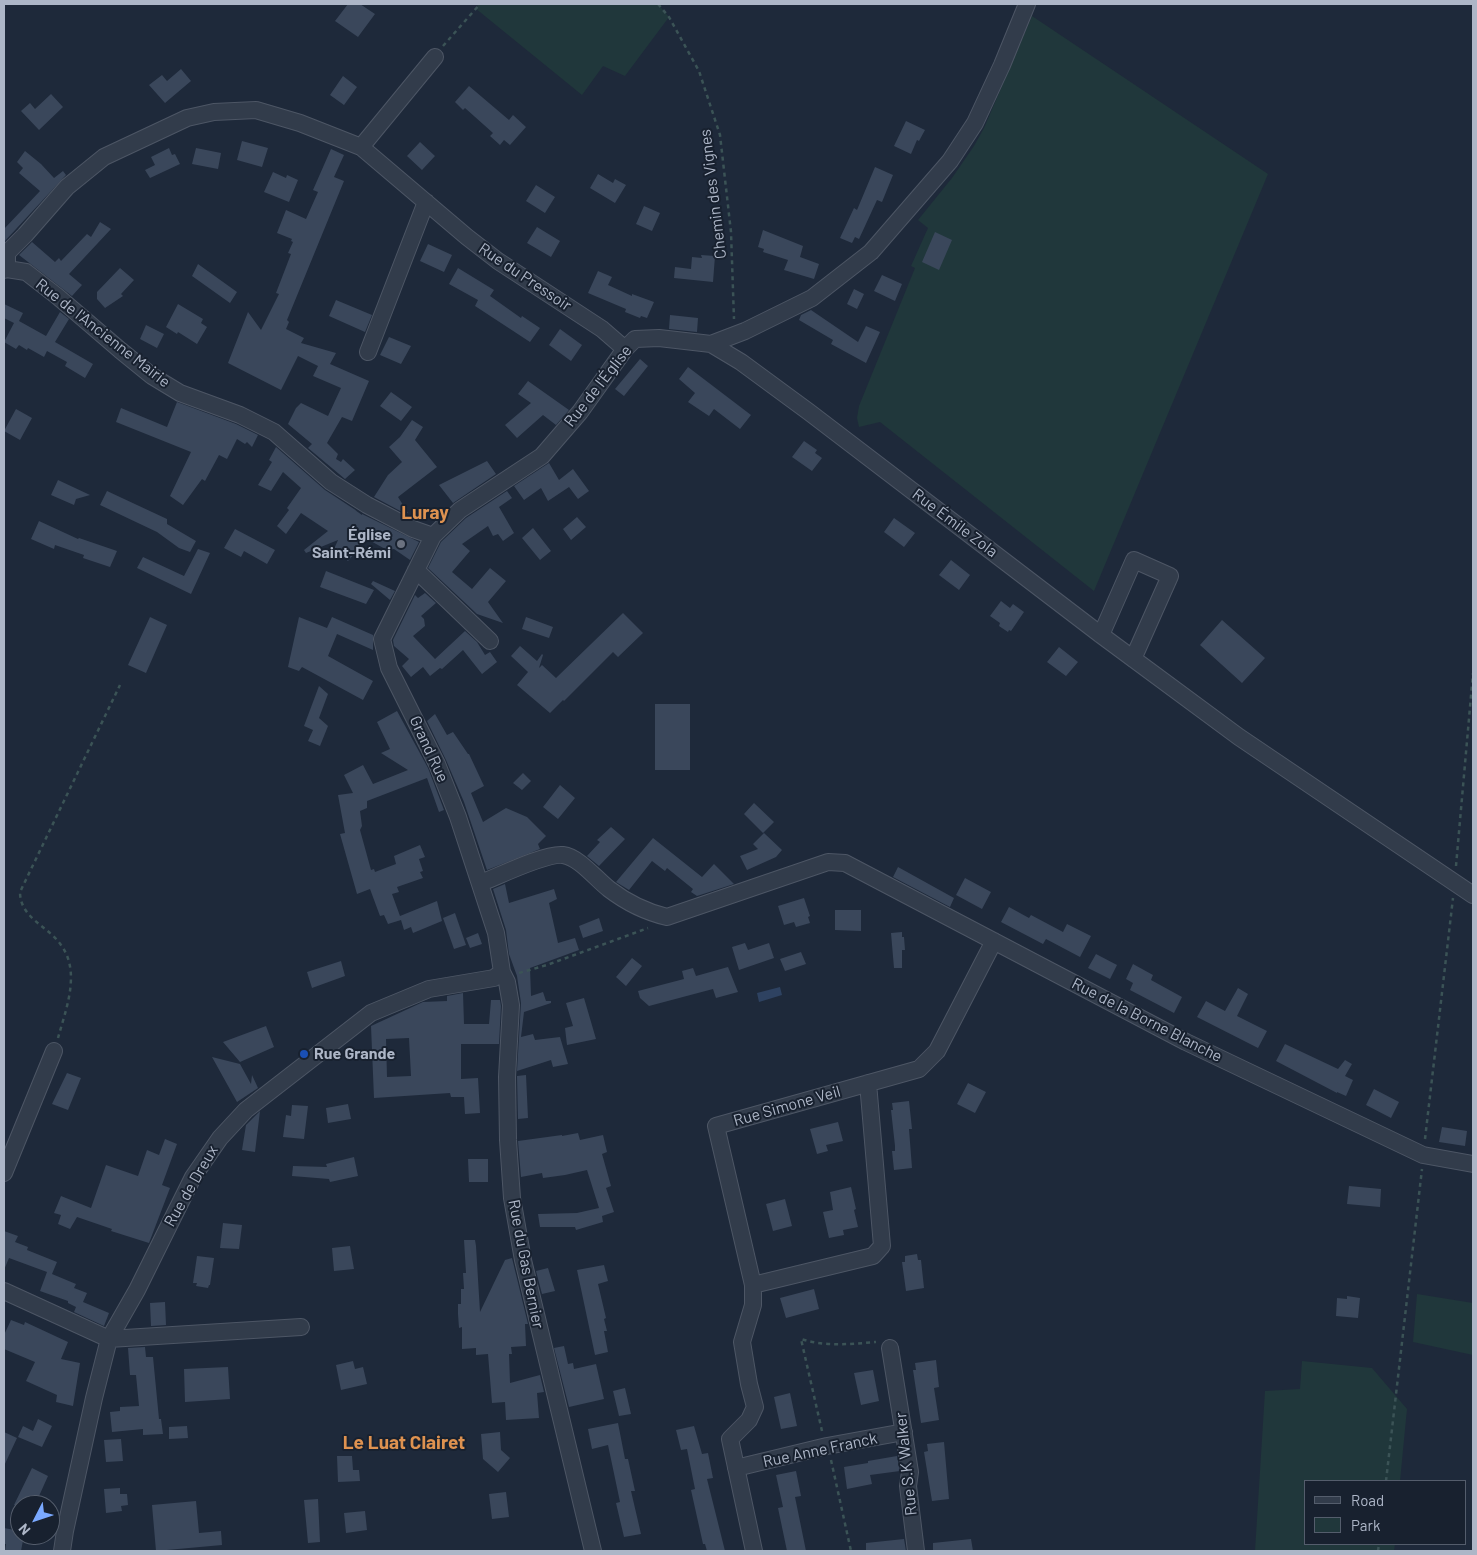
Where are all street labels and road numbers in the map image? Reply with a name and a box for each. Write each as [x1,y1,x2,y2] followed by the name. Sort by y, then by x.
[696,128,730,260] street label: Chemin des Vignes
[475,239,575,315] street label: Rue du Pressoir
[32,274,174,392] street label: Rue de l'Ancienne Mairie
[560,341,636,431] street label: Rue de l'Église
[909,485,1001,561] street label: Rue Émile Zola
[405,713,453,785] street label: Grand Rue
[1069,974,1225,1066] street label: Rue de la Borne Blanche
[731,1082,843,1130] street label: Rue Simone Veil
[160,1142,222,1230] street label: Rue de Dreux
[504,1198,548,1330] street label: Rue du Gas Bernier
[891,1411,921,1517] street label: Rue S.K Walker
[761,1429,879,1471] street label: Rue Anne Franck

